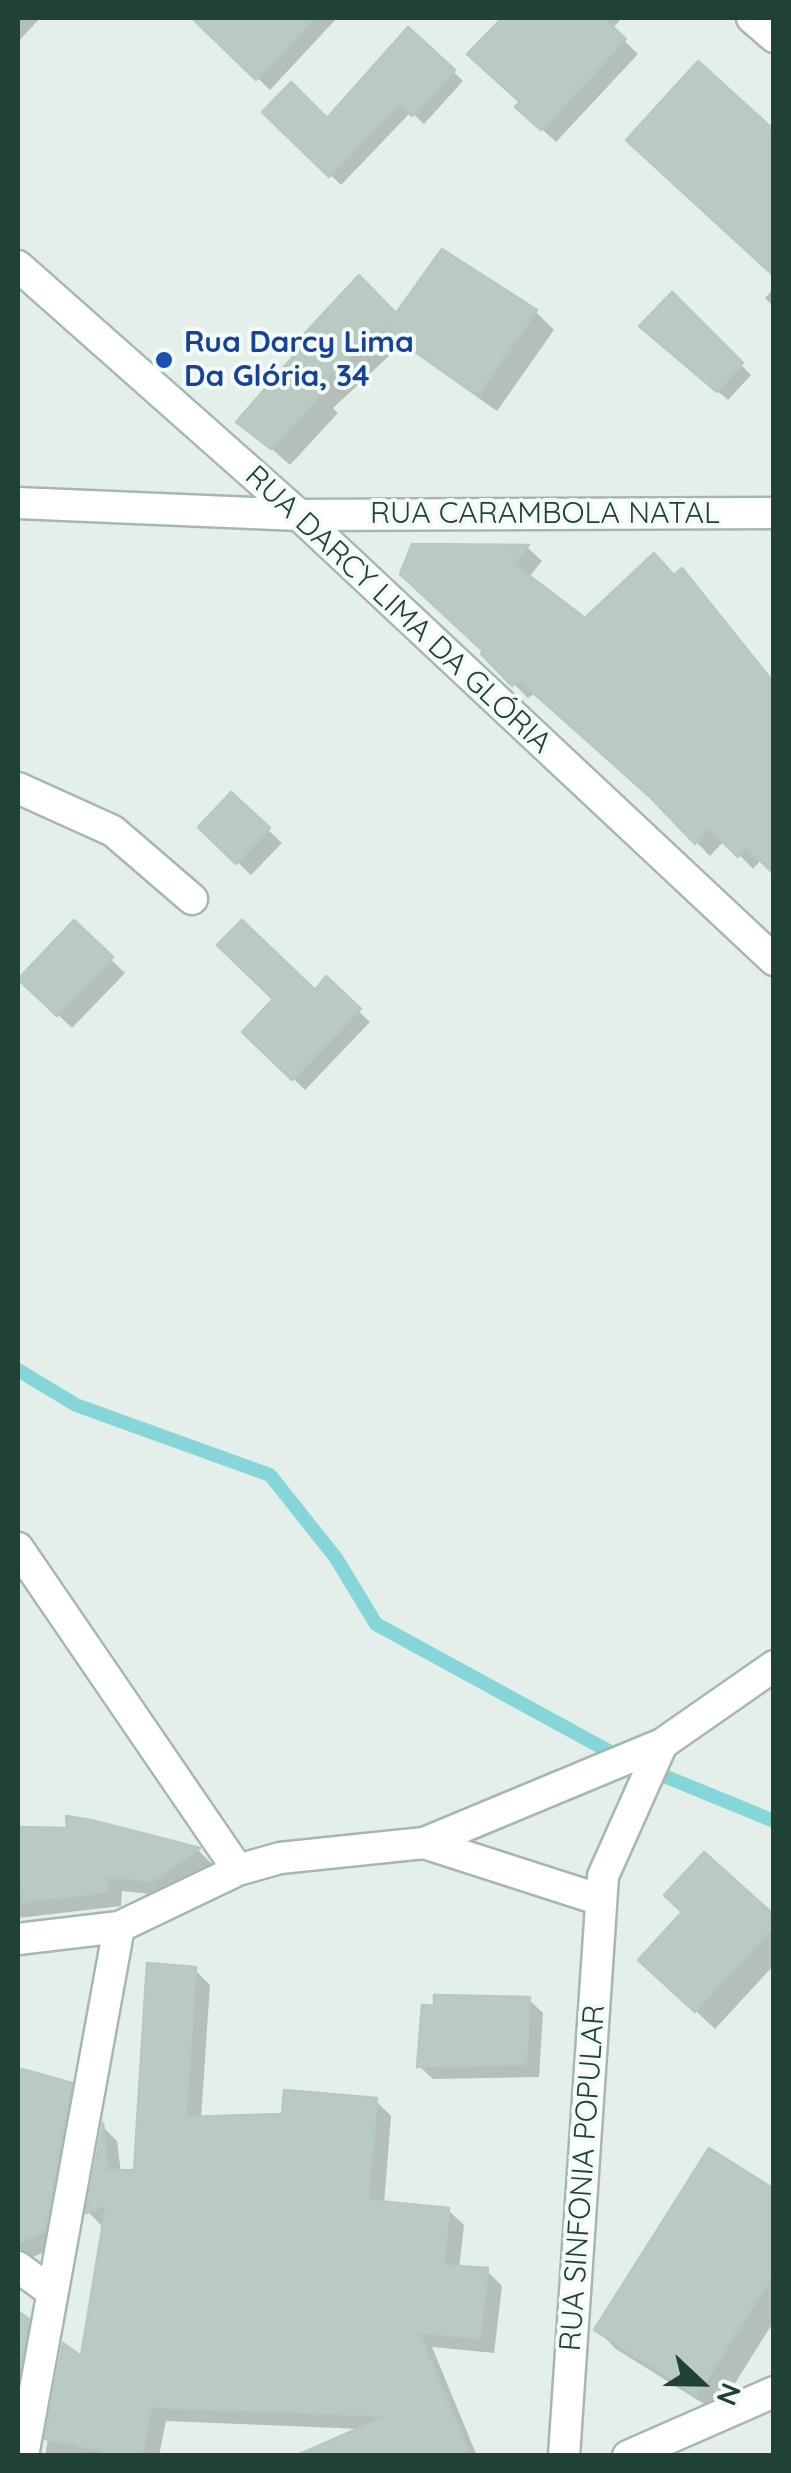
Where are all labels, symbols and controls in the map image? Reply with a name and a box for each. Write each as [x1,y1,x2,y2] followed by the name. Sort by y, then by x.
[184,325,414,396] place label: Rua Darcy Lima Da Glória, 34
[153,349,175,371] marker: Rua Darcy Lima Da Glória, 34
[237,459,559,761] street label: RUA DARCY LIMA DA GLÓRIA
[370,496,720,532] street label: RUA CARAMBOLA NATAL
[553,2004,613,2352] street label: RUA SINFONIA POPULAR
[651,2333,751,2433] north arrow
[709,2378,749,2411] text: N

